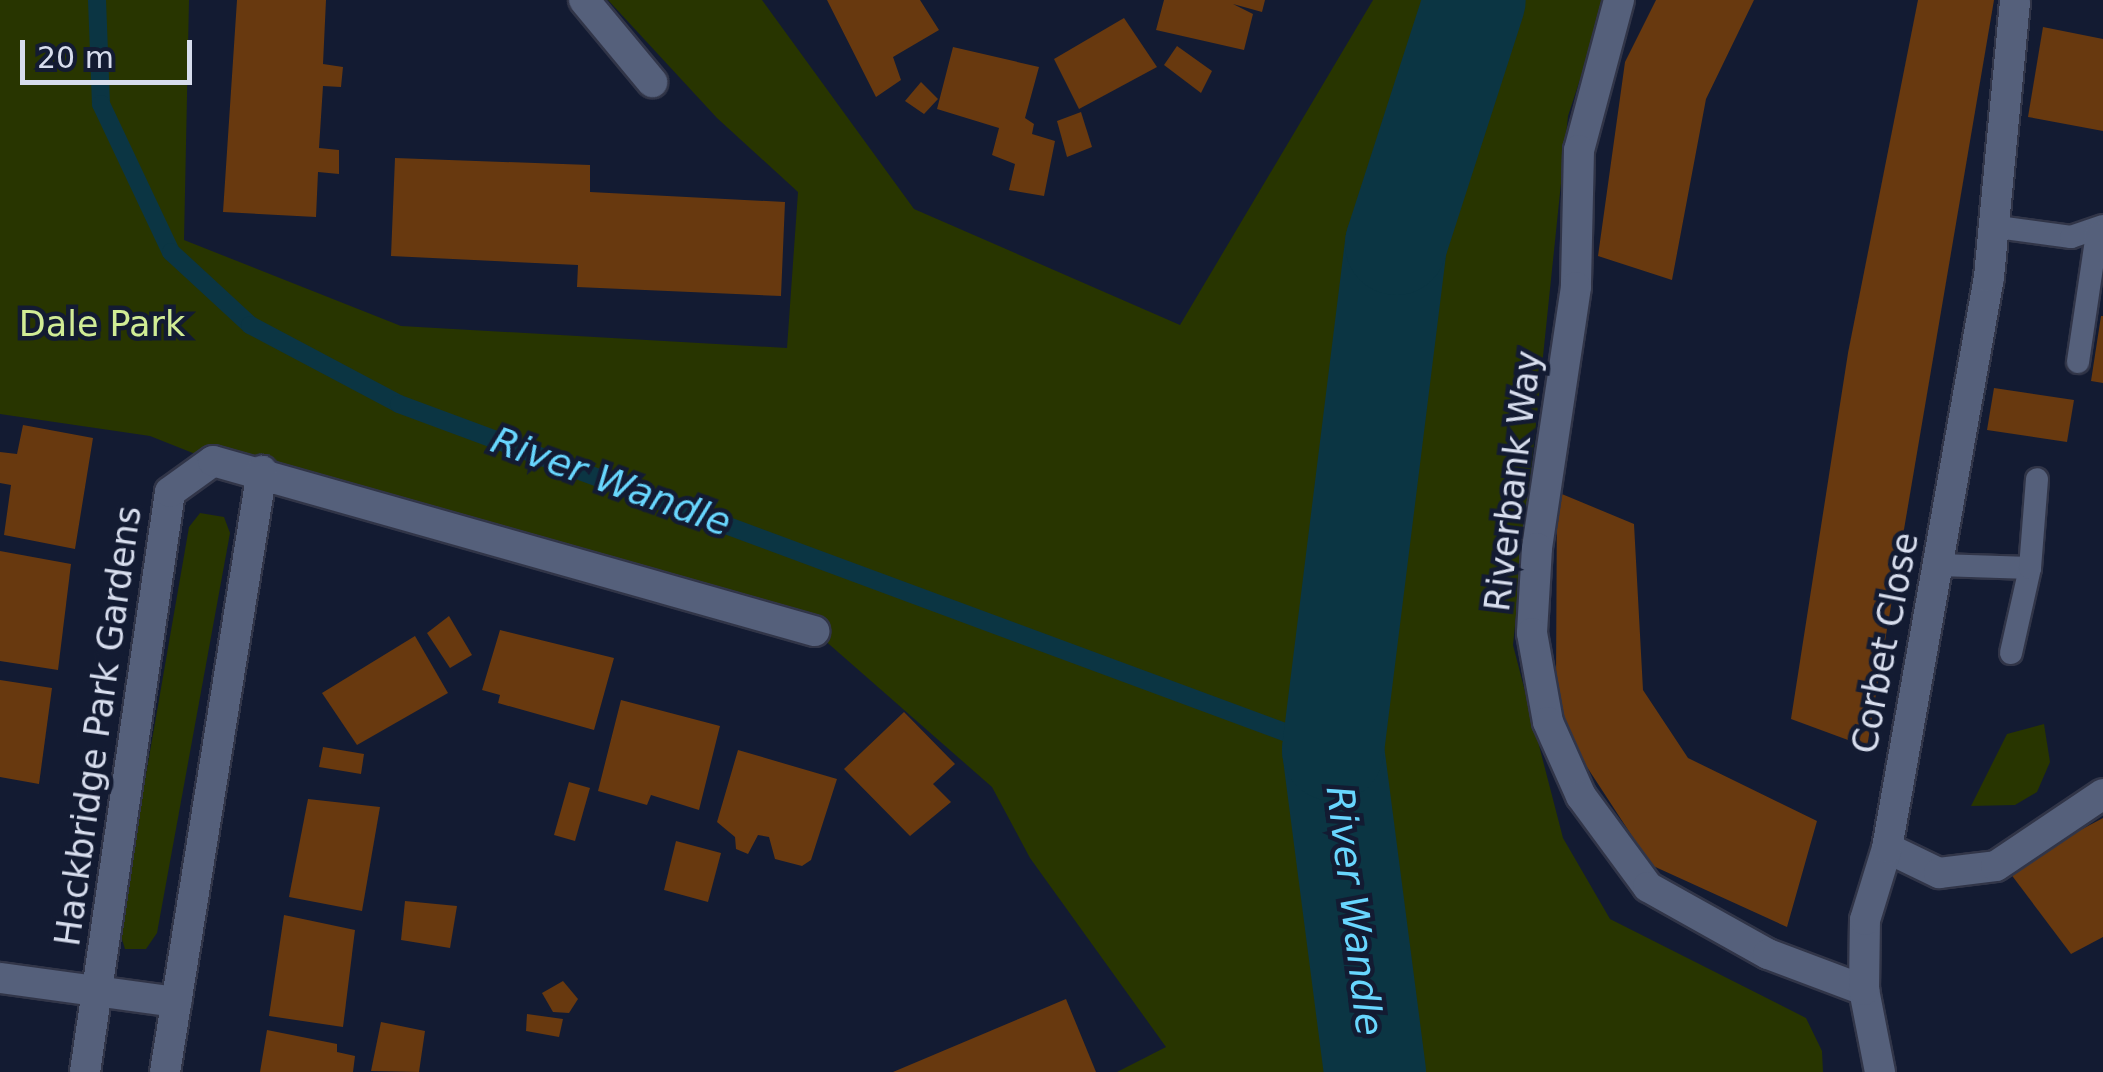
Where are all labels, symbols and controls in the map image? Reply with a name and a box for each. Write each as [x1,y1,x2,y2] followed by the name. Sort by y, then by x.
[25,20,198,82] scale bar
[37,40,114,75] text: 20 m
[19,303,185,345] park label: Dale Park
[1476,348,1550,614] street label: Riverbank Way
[485,418,737,546] water label: River Wandle
[46,503,150,949] street label: Hackbridge Park Gardens
[1843,529,1927,757] street label: Corbet Close
[1316,783,1392,1039] water label: River Wandle

